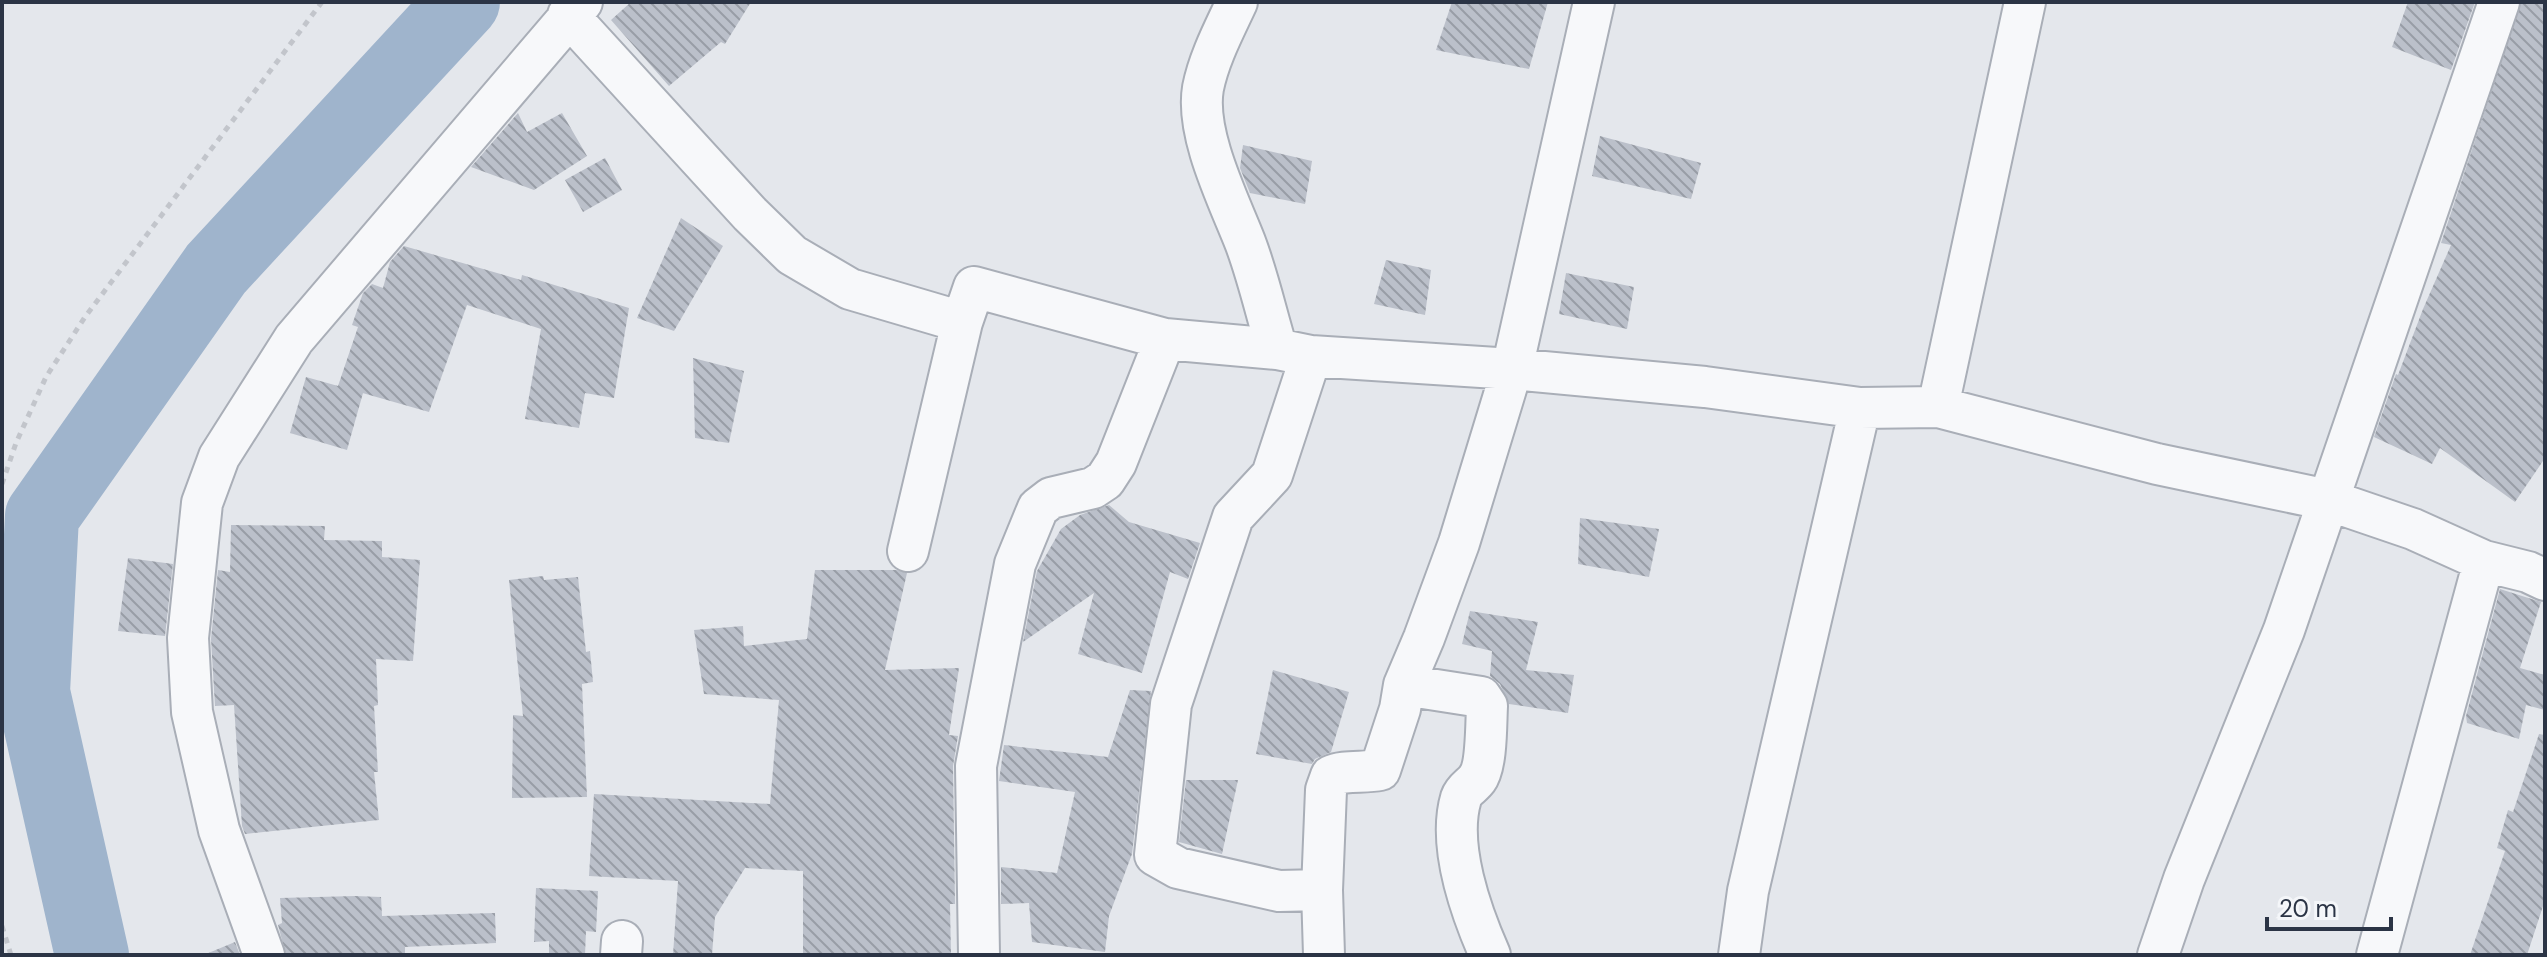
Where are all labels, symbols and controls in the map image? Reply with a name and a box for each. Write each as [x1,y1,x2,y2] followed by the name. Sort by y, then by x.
[2267,881,2391,931] scale bar
[2279,893,2337,924] text: 20 m

